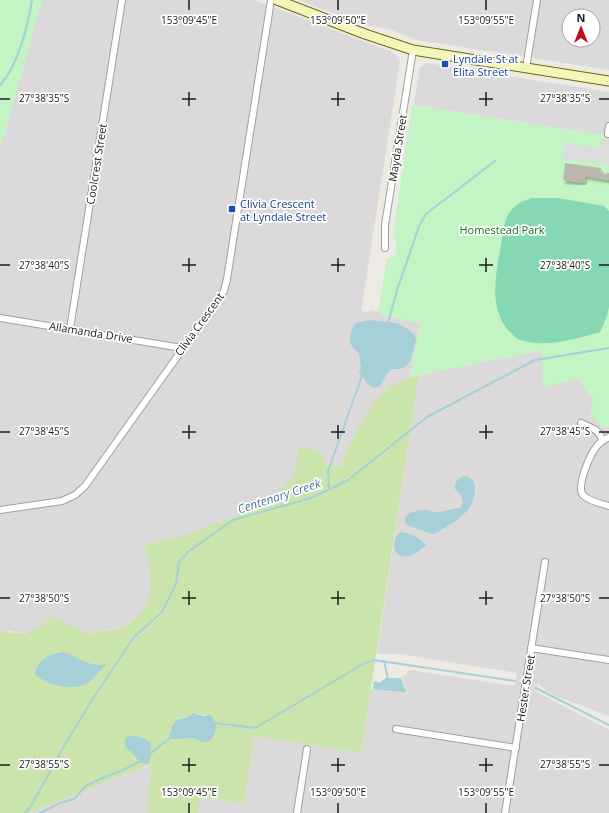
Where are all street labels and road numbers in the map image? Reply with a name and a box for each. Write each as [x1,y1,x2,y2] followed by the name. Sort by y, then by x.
[384,113,410,183] street label: Mayda Street
[82,122,110,205] street label: Coolcrest Street
[171,289,227,359] street label: Clivia Crescent
[48,318,134,346] street label: Allamanda Drive
[512,653,538,723] street label: Hester Street

